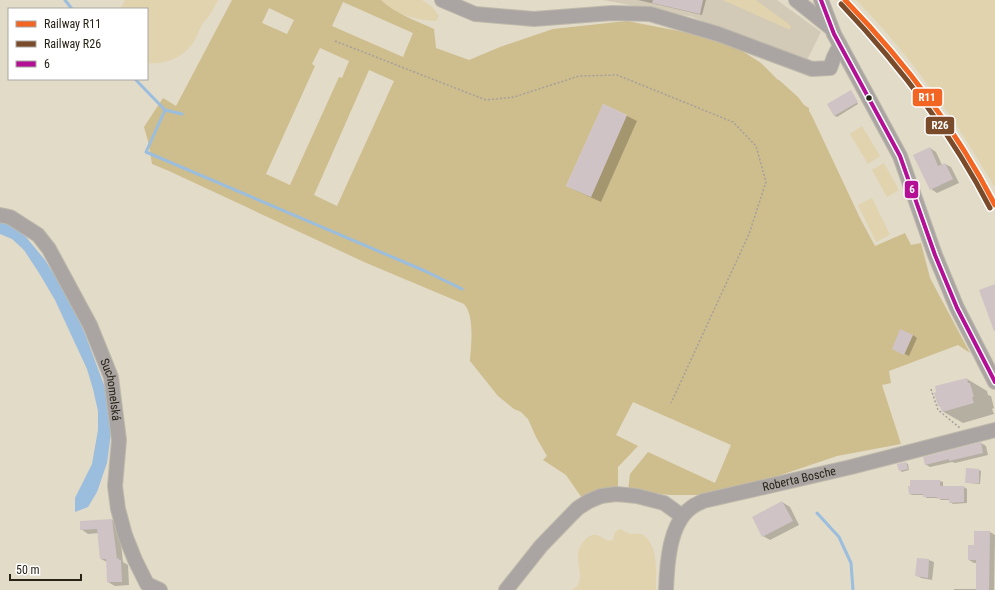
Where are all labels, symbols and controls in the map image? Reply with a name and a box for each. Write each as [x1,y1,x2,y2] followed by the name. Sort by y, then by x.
[8,8,148,80] legend
[44,17,101,31] text: Railway R11
[44,37,101,51] text: Railway R26
[44,57,50,71] text: 6
[912,88,943,107] line badge: R11
[918,91,936,104] text: R11
[864,93,874,103] unlabelled marker
[925,116,955,135] line badge: R26
[931,119,949,132] text: R26
[904,180,919,199] line badge: 6
[909,183,915,196] text: 6
[97,356,124,422] street label: Suchomelská
[761,464,838,494] street label: Roberta Bosche
[10,556,81,582] scale bar
[16,563,40,577] text: 50 m

